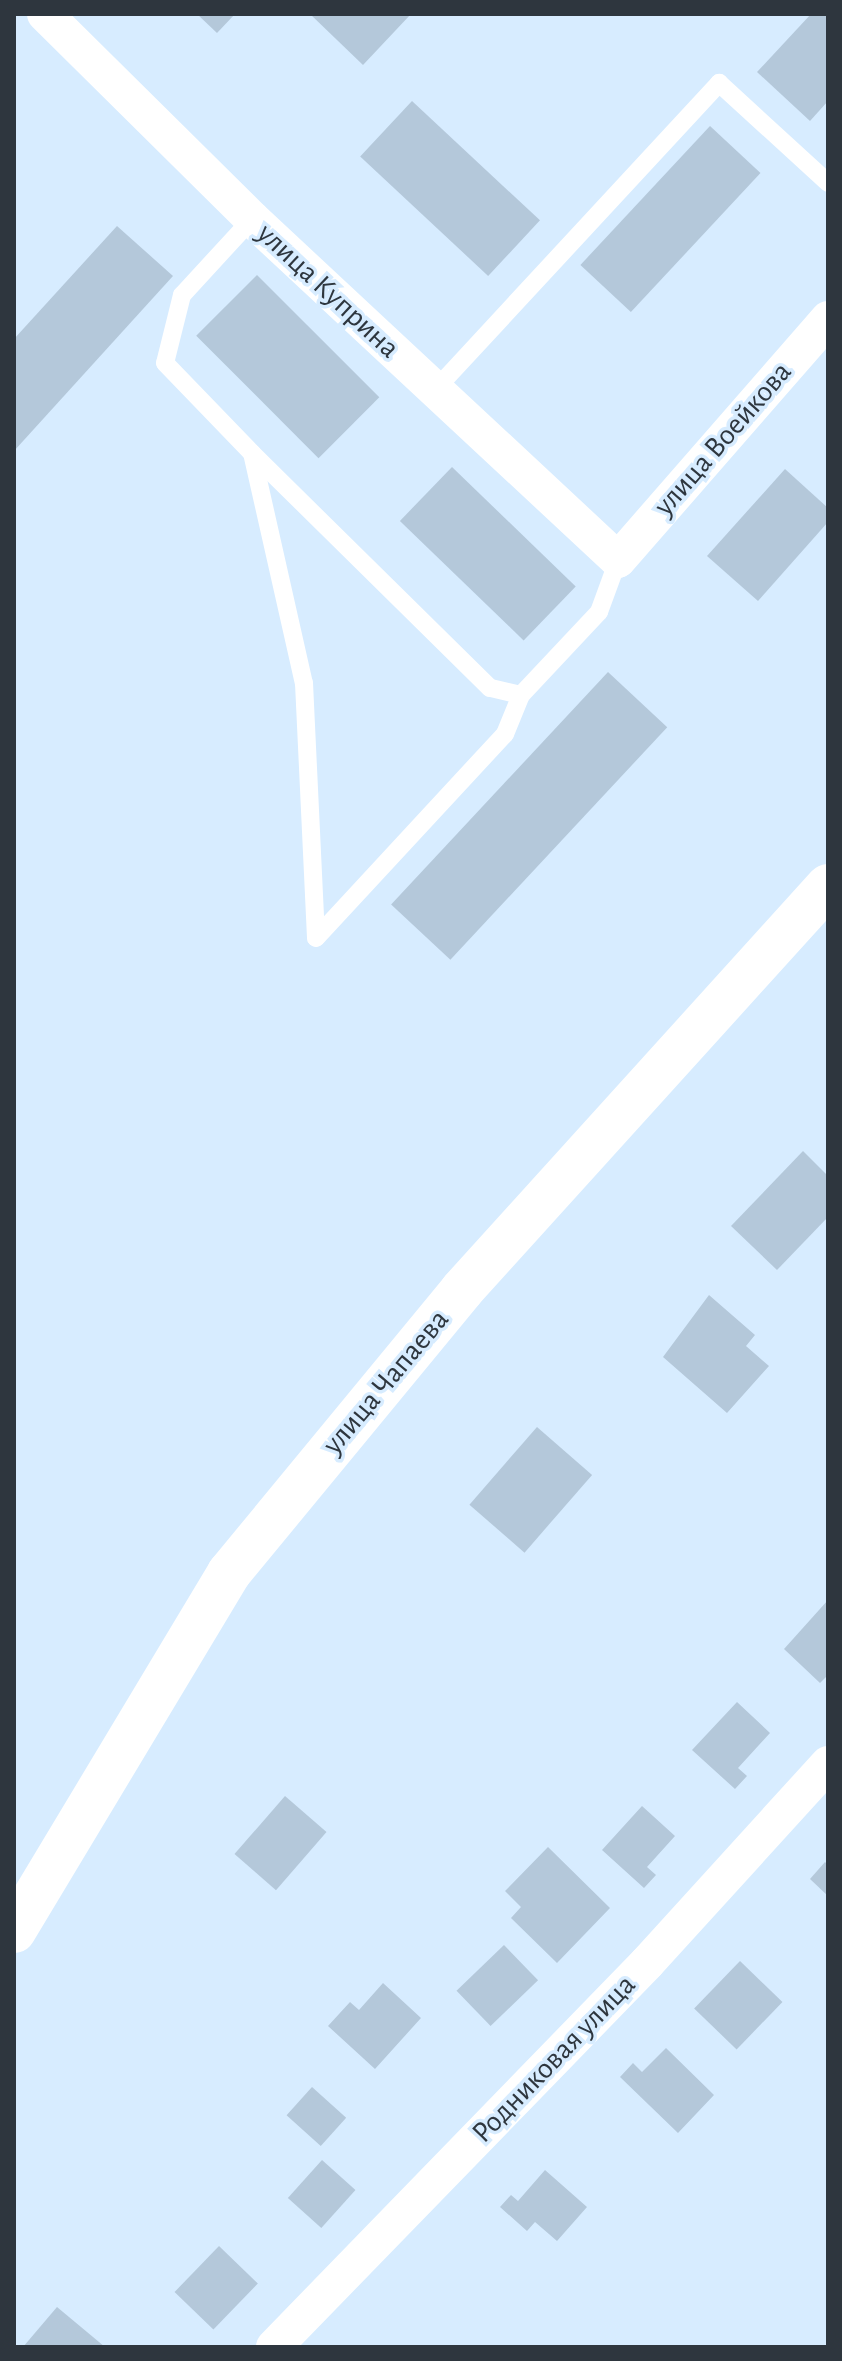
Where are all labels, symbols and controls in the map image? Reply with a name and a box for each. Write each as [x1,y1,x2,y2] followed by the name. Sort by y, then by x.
[249,216,407,366] street label: улица Куприна
[646,355,800,523] street label: улица Воейкова
[315,1302,457,1462] street label: улица Чапаева
[464,1967,644,2151] street label: Родниковая улица

